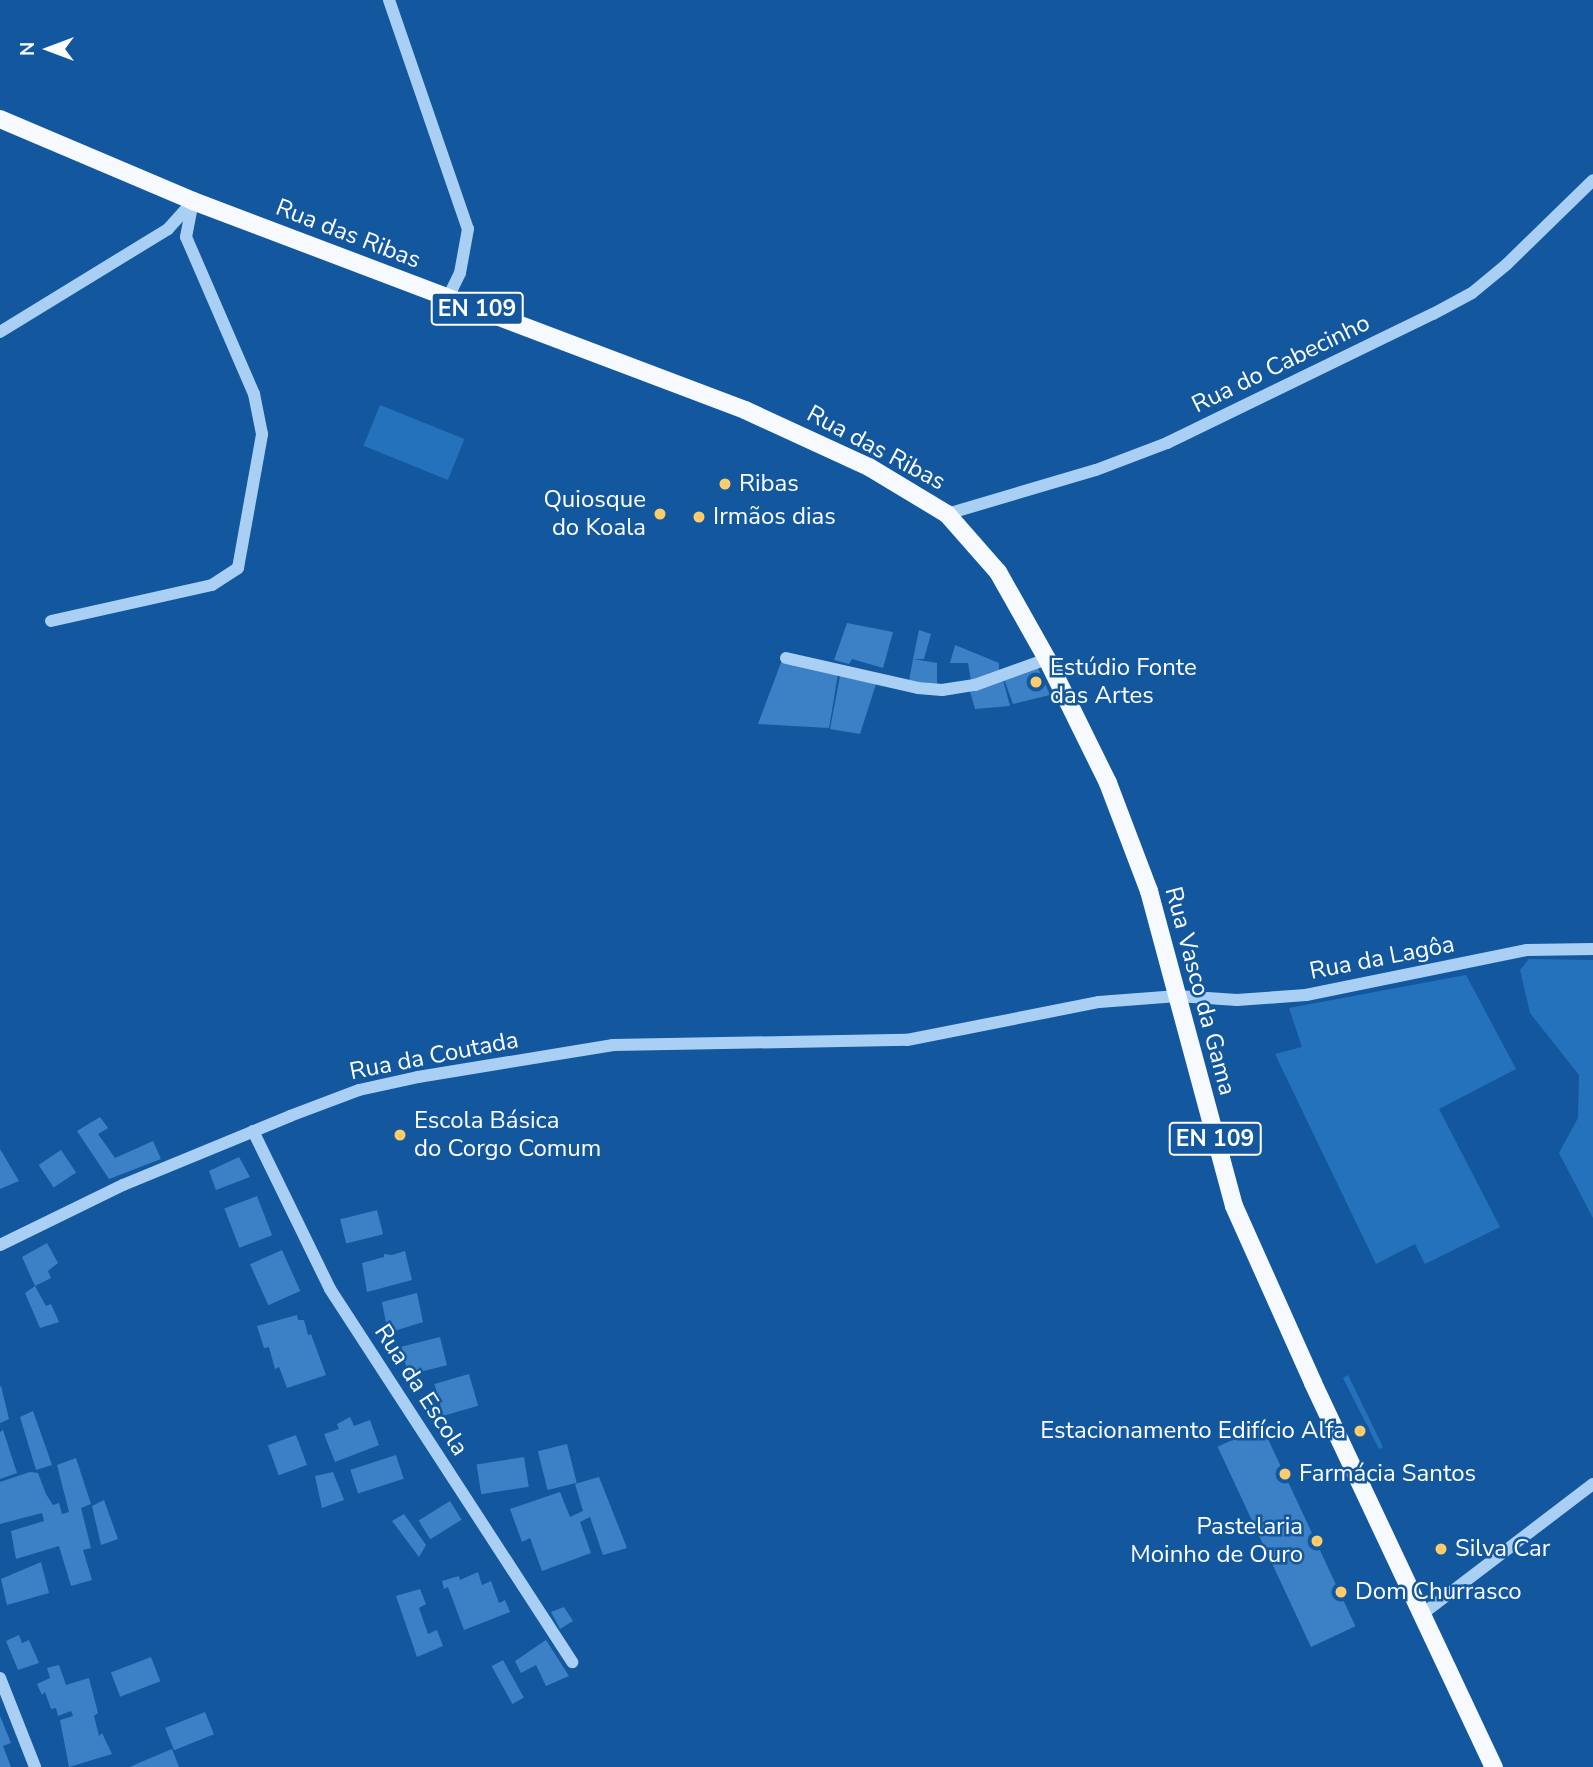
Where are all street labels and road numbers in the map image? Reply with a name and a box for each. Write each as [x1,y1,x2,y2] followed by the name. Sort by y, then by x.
[272,193,424,275] street label: Rua das Ribas
[430,290,524,328] road number: EN 109
[1187,308,1375,420] street label: Rua do Cabecinho
[802,399,950,497] street label: Rua das Ribas
[1158,884,1242,1098] street label: Rua Vasco da Gama
[1307,930,1457,986] street label: Rua da Lagôa
[347,1026,521,1086] street label: Rua da Coutada
[1168,1120,1262,1158] road number: EN 109
[368,1319,474,1461] street label: Rua da Escola

